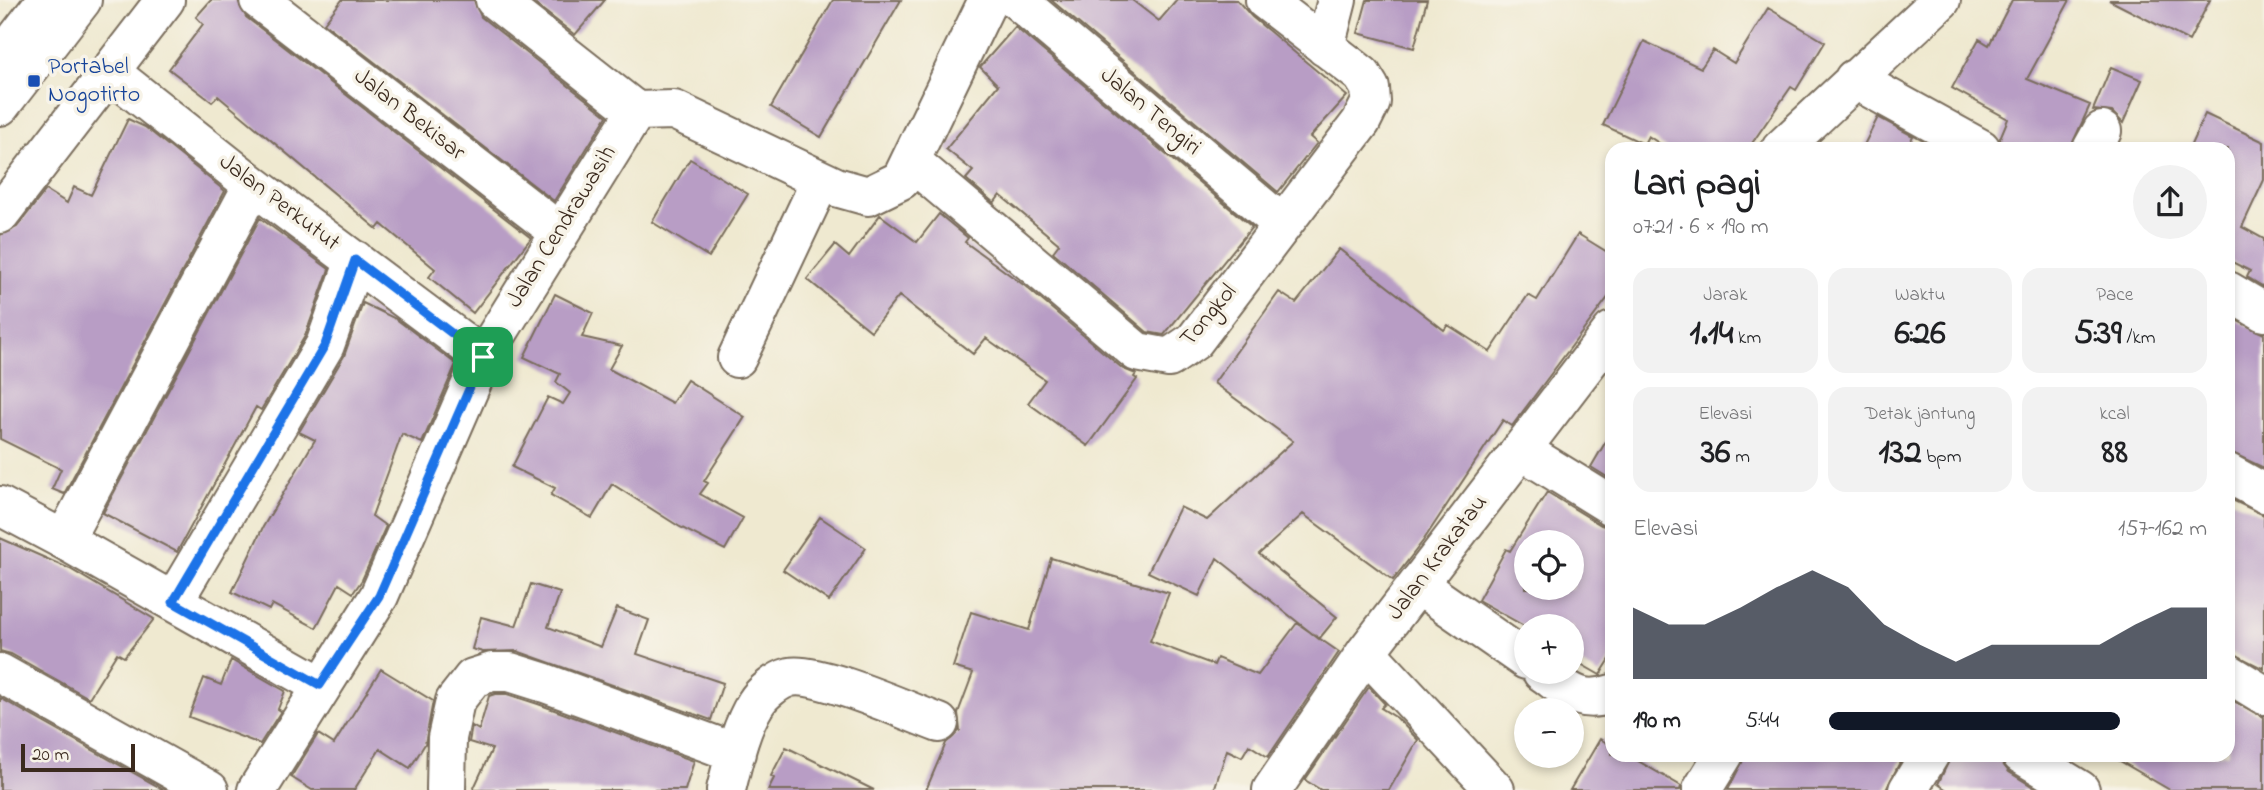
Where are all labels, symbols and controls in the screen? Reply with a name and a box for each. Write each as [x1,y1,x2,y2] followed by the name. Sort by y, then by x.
[48,50,140,113] place label: Portabel Nogotirto
[1092,59,1208,165] street label: Jalan Tengiri
[345,60,473,170] street label: Jalan Bekisar
[26,73,42,89] marker: Portabel Nogotirto
[498,139,626,315] street label: Jalan Cendrawasih
[211,146,347,260] street label: Jalan Perkutut
[1633,157,1761,213] text: Lari pagi
[2133,165,2207,239] button: share
[1633,211,1769,244] text: 07:21 · 6 × 190 m
[1172,277,1246,355] street label: Tongkol
[1703,282,1747,309] text: Jarak
[1895,282,1945,309] text: Waktu
[2096,282,2133,309] text: Pace
[1690,309,1733,360] text: 1.14
[1894,309,1946,360] text: 6:26
[2074,309,2122,360] text: 5:39
[1733,325,1761,352] text: km
[2122,325,2156,352] text: /km
[453,327,513,387] pin
[464,338,502,376] icon: arrive
[1698,401,1752,428] text: Elevasi
[1865,401,1975,428] text: Detak jantung
[2100,401,2130,428] text: kcal
[1701,428,1731,479] text: 36
[1879,428,1922,479] text: 132
[2102,428,2128,479] text: 88
[1731,444,1750,471] text: m
[1922,444,1961,471] text: bpm
[1379,488,1497,628] street label: Jalan Krakatau
[1633,513,1698,546] text: Elevasi
[2118,513,2207,546] text: 157–162 m
[1514,530,1584,768] map controls
[1514,530,1584,600] button: locate
[1514,614,1584,684] button: +
[1514,698,1584,768] button: −
[1633,705,1681,738] text: 190 m
[1745,705,1779,738] text: 5:44
[21,741,135,773] scale bar
[32,742,69,769] text: 20 m

